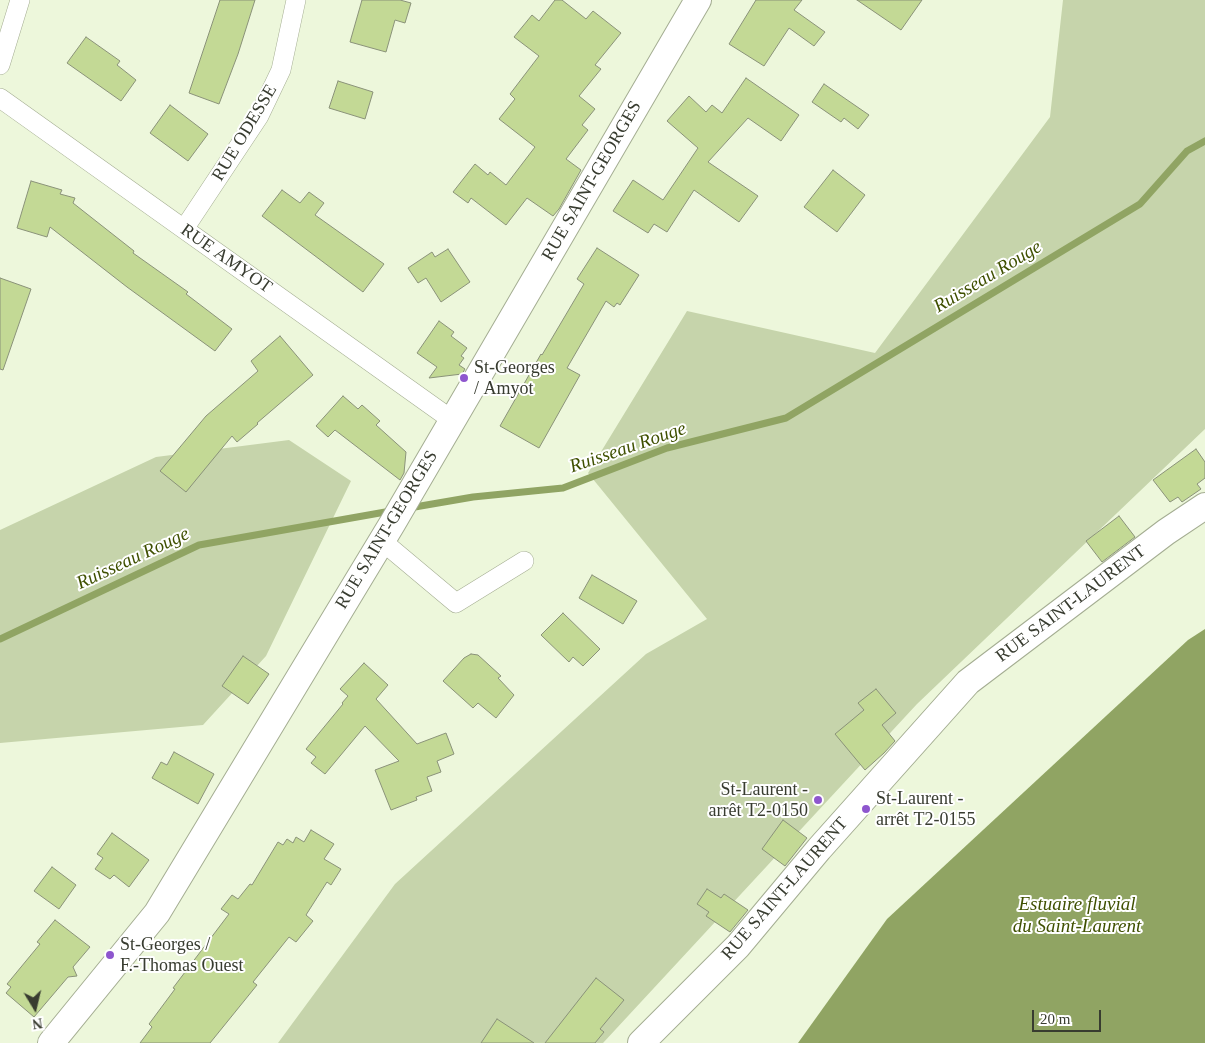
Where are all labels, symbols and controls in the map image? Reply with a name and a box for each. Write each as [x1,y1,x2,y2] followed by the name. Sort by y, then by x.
[208,81,282,185] street label: RUE ODESSE
[537,97,647,265] street label: RUE SAINT-GEORGES
[176,220,276,298] street label: RUE AMYOT
[930,236,1046,318] water label: Ruisseau Rouge
[474,357,555,399] place label: St-Georges / Amyot
[458,372,470,384] marker: St-Georges / Amyot
[567,417,689,479] water label: Ruisseau Rouge
[331,447,443,613] street label: RUE SAINT-GEORGES
[73,523,193,595] water label: Ruisseau Rouge
[992,541,1150,667] street label: RUE SAINT-LAURENT
[709,779,808,822] place label: St-Laurent - arrêt T2-0150
[876,788,975,831] place label: St-Laurent - arrêt T2-0155
[812,794,824,806] marker: St-Laurent - arrêt T2-0150
[860,803,872,815] marker: St-Laurent - arrêt T2-0155
[717,813,853,965] street label: RUE SAINT-LAURENT
[1013,894,1141,938] water label: Estuaire fluvial du Saint-Laurent
[120,934,244,976] place label: St-Georges / F.-Thomas Ouest
[104,949,116,961] marker: St-Georges / F.-Thomas Ouest
[10,983,60,1033] north arrow
[1035,1000,1104,1032] scale bar
[1040,1011,1070,1027] text: 20 m
[31,1015,44,1032] text: N

